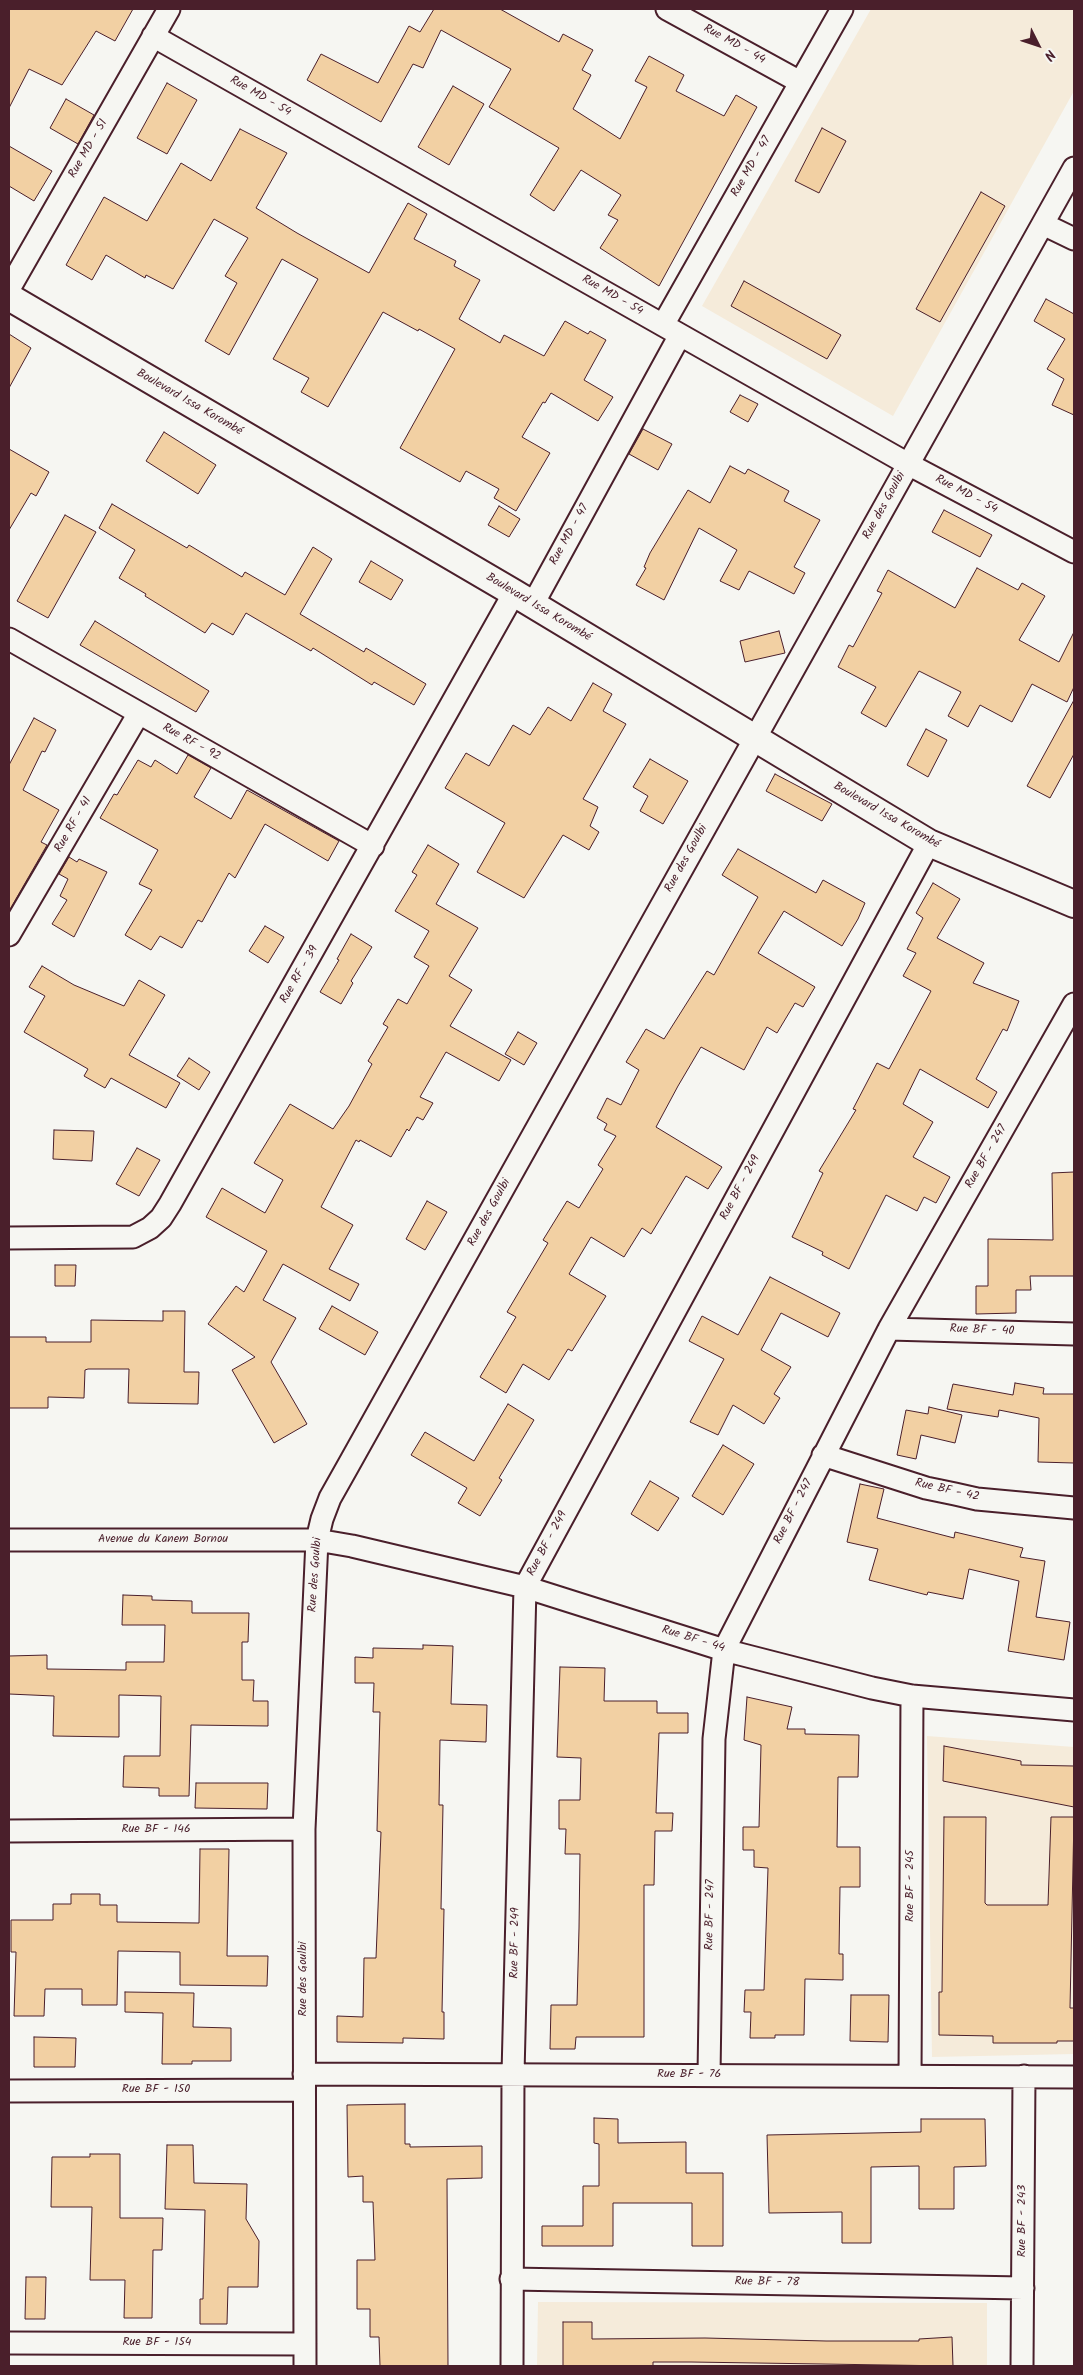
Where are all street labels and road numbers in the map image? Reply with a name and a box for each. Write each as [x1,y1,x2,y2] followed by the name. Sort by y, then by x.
[701,22,767,68] street label: Rue MD - 44
[227,74,293,120] street label: Rue MD - 54
[66,117,112,181] street label: Rue MD - 51
[729,134,775,200] street label: Rue MD - 47
[579,273,645,319] street label: Rue MD - 54
[133,367,245,439] street label: Boulevard Issa Korombé
[861,470,909,542] street label: Rue des Goulbi
[932,473,1000,517] street label: Rue MD - 54
[547,502,593,568] street label: Rue MD - 47
[483,571,593,645] street label: Boulevard Issa Korombé
[159,721,223,765] street label: Rue RF - 92
[830,780,942,852] street label: Boulevard Issa Korombé
[52,795,96,855] street label: Rue RF - 41
[663,823,711,895] street label: Rue des Goulbi
[278,944,322,1006] street label: Rue RF - 39
[963,1123,1011,1191] street label: Rue BF - 247
[718,1153,764,1223] street label: Rue BF - 249
[466,1177,514,1249] street label: Rue des Goulbi
[949,1323,1015,1339] street label: Rue BF - 40
[771,1477,817,1547] street label: Rue BF - 247
[913,1477,981,1505] street label: Rue BF - 42
[525,1509,571,1579] street label: Rue BF - 249
[98,1533,228,1547] street label: Avenue du Kanem Bornou
[306,1537,326,1613] street label: Rue des Goulbi
[660,1624,726,1656] street label: Rue BF - 44
[121,1823,191,1837] street label: Rue BF - 146
[904,1850,918,1922] street label: Rue BF - 245
[703,1879,719,1951] street label: Rue BF - 247
[508,1907,524,1979] street label: Rue BF - 249
[297,1942,311,2016] street label: Rue des Goulbi
[657,2068,721,2082] street label: Rue BF - 76
[122,2083,190,2097] street label: Rue BF - 150
[1016,2185,1030,2257] street label: Rue BF - 243
[734,2275,800,2291] street label: Rue BF - 78
[123,2336,191,2350] street label: Rue BF - 154

